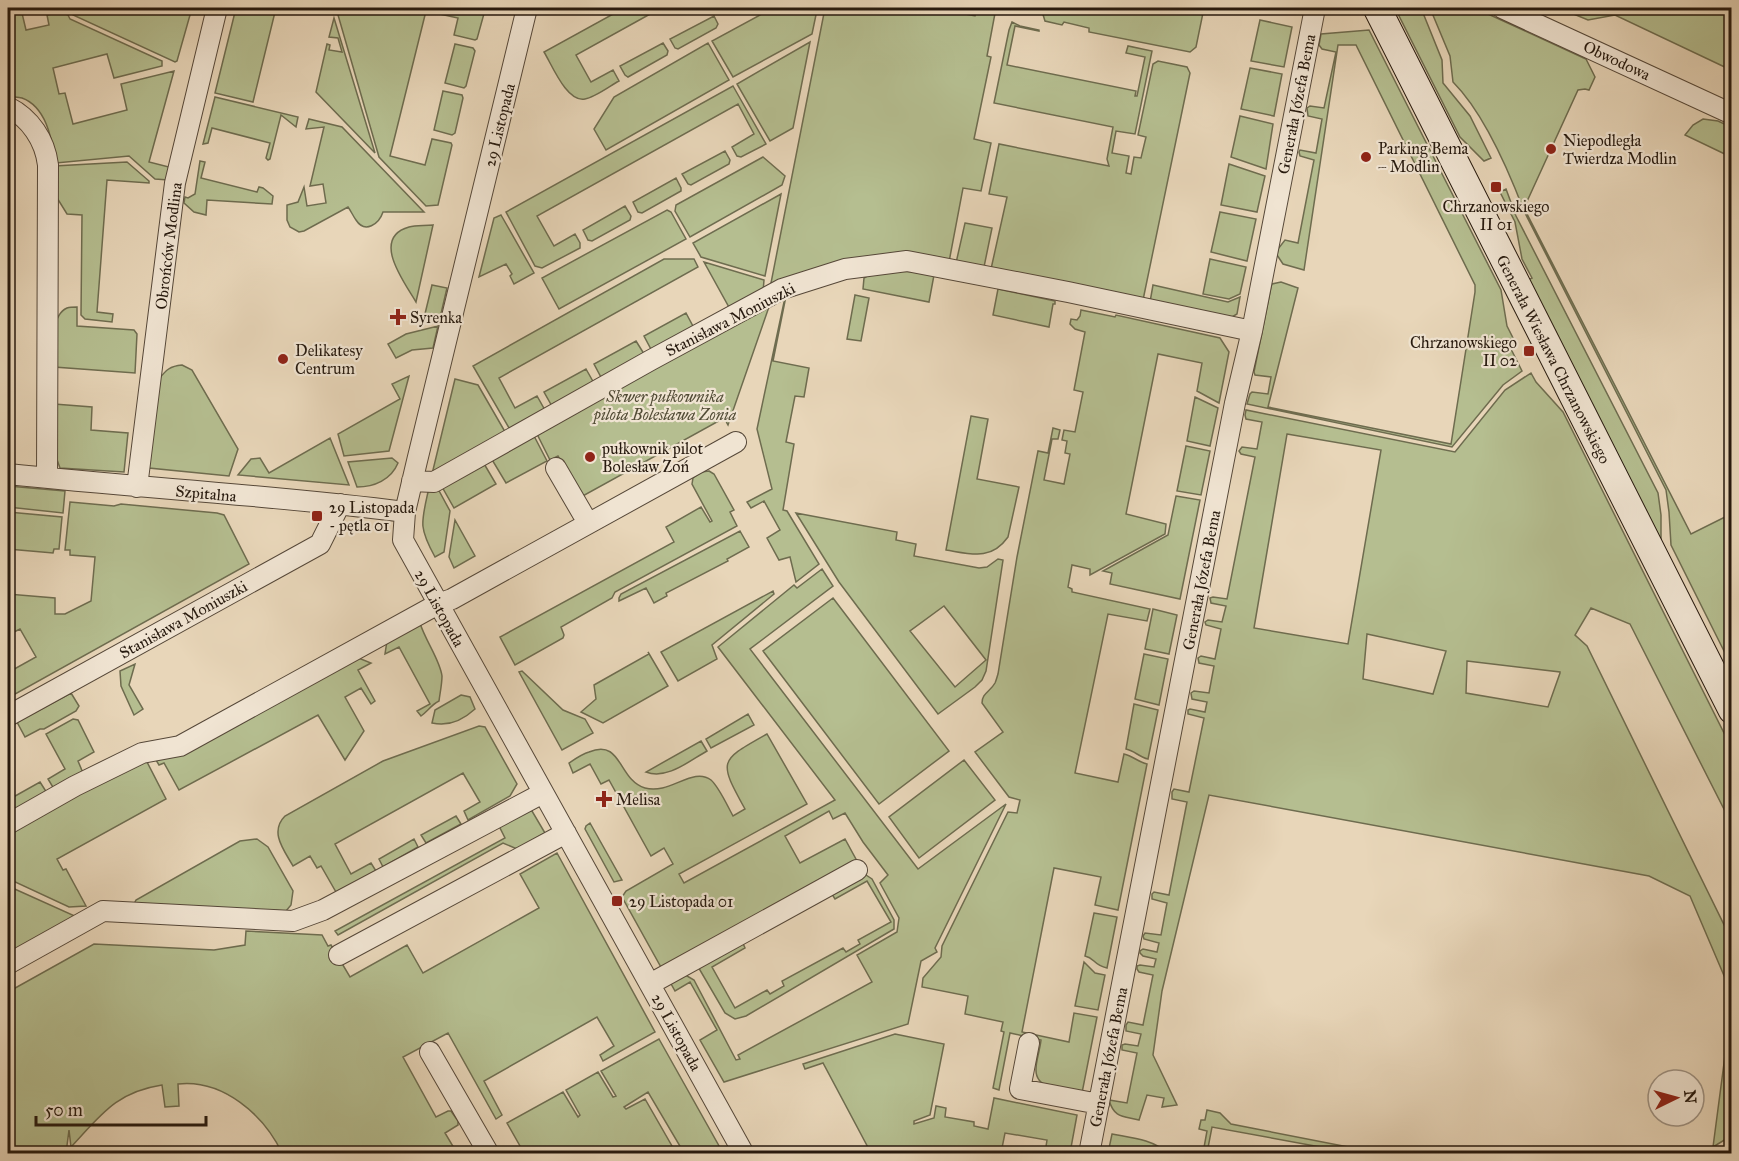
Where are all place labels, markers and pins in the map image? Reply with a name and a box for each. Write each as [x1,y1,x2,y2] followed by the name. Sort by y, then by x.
[1563,131,1677,168] place label: Niepodległa Twierdza Modlin
[1378,139,1469,176] place label: Parking Bema – Modlin
[1544,142,1558,156] marker: Niepodległa Twierdza Modlin
[1359,150,1373,164] marker: Parking Bema – Modlin
[1489,180,1503,194] marker: Chrzanowskiego II 01
[1442,197,1550,234] place label: Chrzanowskiego II 01
[410,308,462,327] place label: Syrenka
[391,310,405,324] marker: Syrenka
[1410,333,1517,370] place label: Chrzanowskiego II 02
[295,341,363,378] place label: Delikatesy Centrum
[1522,344,1536,358] marker: Chrzanowskiego II 02
[276,352,290,366] marker: Delikatesy Centrum
[601,439,704,476] place label: pułkownik pilot Bolesław Zoń
[583,450,597,464] marker: pułkownik pilot Bolesław Zoń
[329,498,415,535] place label: 29 Listopada - pętla 01
[310,509,324,523] marker: 29 Listopada - pętla 01
[616,790,661,809] place label: Melisa
[597,792,611,806] marker: Melisa
[629,892,733,911] place label: 29 Listopada 01
[610,894,624,908] marker: 29 Listopada 01

